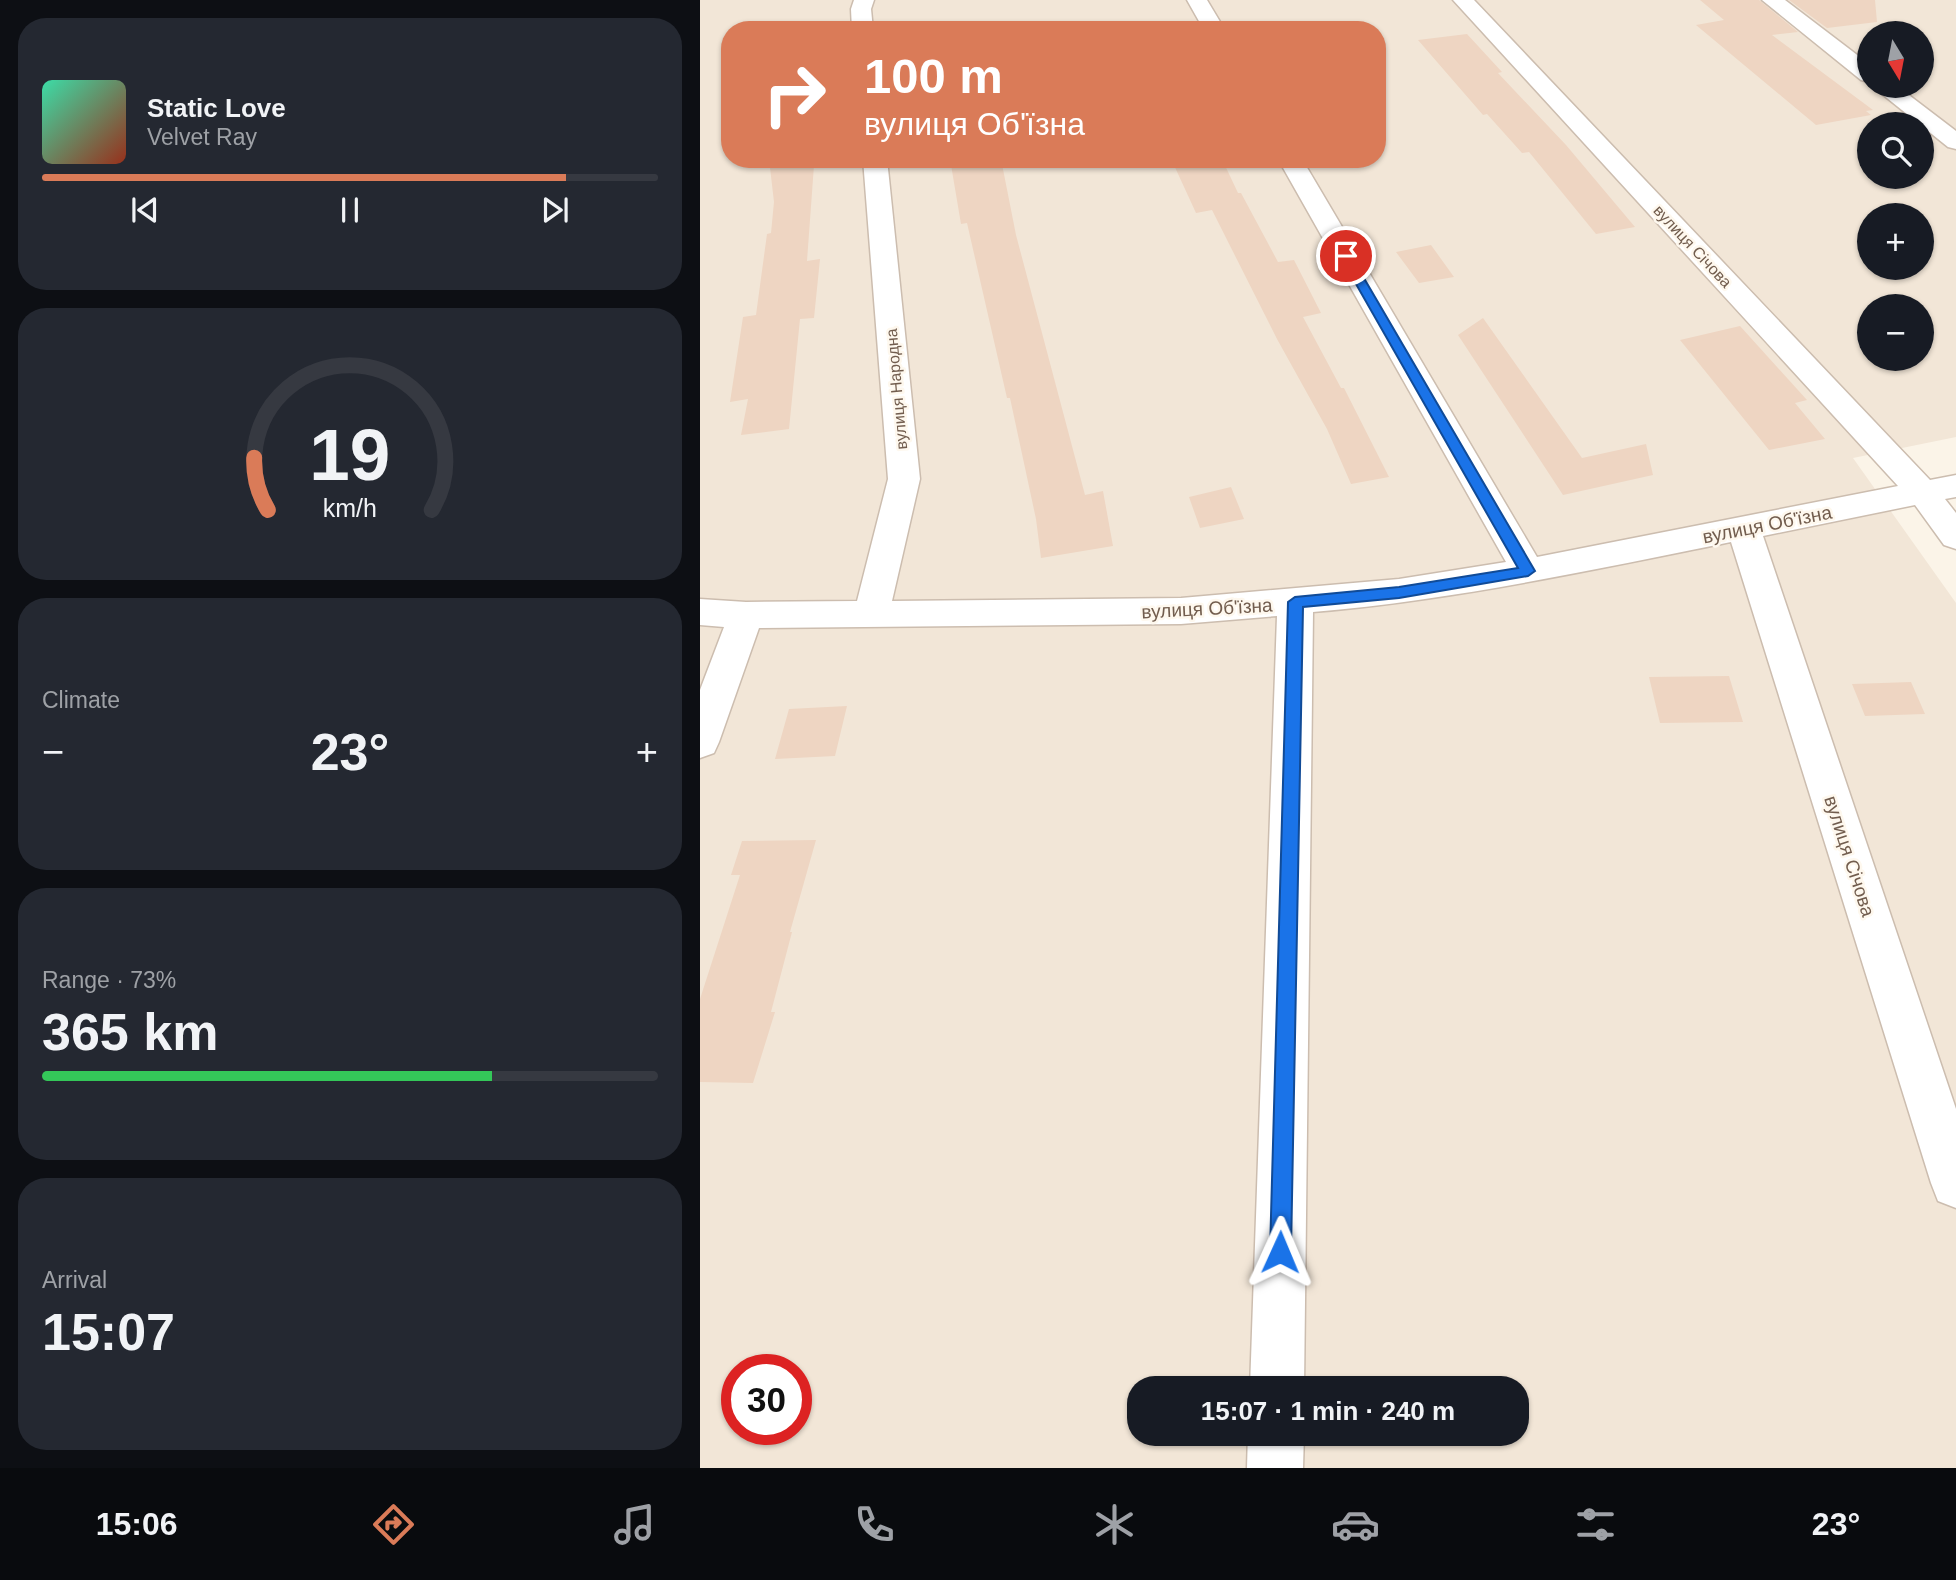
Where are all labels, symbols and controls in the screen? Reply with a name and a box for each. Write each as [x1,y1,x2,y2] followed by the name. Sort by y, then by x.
[1857,21,1934,98] north arrow
[1857,21,1934,371] map controls
[749,49,840,140] icon: right
[864,49,1003,103] text: 100 m
[147,93,286,123] text: Static Love
[864,106,1085,142] text: вулиця Об'їзна
[1857,112,1934,189] button: search
[147,124,257,150] text: Velvet Ray
[126,191,164,229] icon: previous
[331,191,369,229] icon: pause
[536,191,574,229] icon: next
[1650,202,1735,291] street label: вулиця Січова
[1857,203,1934,280] button: +
[1316,226,1376,286] pin
[1327,237,1365,275] icon: arrive
[1857,294,1934,371] button: −
[883,328,910,450] street label: вулиця Народна
[310,414,390,495] text: 19
[323,494,377,522] text: km/h
[1701,502,1834,547] street label: вулиця Об'їзна
[1141,595,1274,622] street label: вулиця Об'їзна
[42,687,120,713] text: Climate
[311,723,389,781] text: 23°
[42,731,64,773] text: −
[636,731,658,773] text: +
[1820,793,1879,920] street label: вулиця Січова
[42,967,176,993] text: Range · 73%
[42,1003,218,1061] text: 365 km
[1243,1215,1317,1289] position arrow
[42,1267,107,1293] text: Arrival
[42,1303,175,1361] text: 15:07
[721,1354,812,1445] speed limit sign: 30
[1201,1396,1455,1426] text: 15:07 · 1 min · 240 m
[369,1500,418,1549] icon: directions
[610,1500,659,1549] icon: music
[850,1500,899,1549] icon: phone
[1090,1500,1139,1549] icon: climate
[1331,1500,1380,1549] icon: car
[1571,1500,1620,1549] icon: filters
[96,1506,178,1542] text: 15:06
[1812,1506,1860,1542] text: 23°

